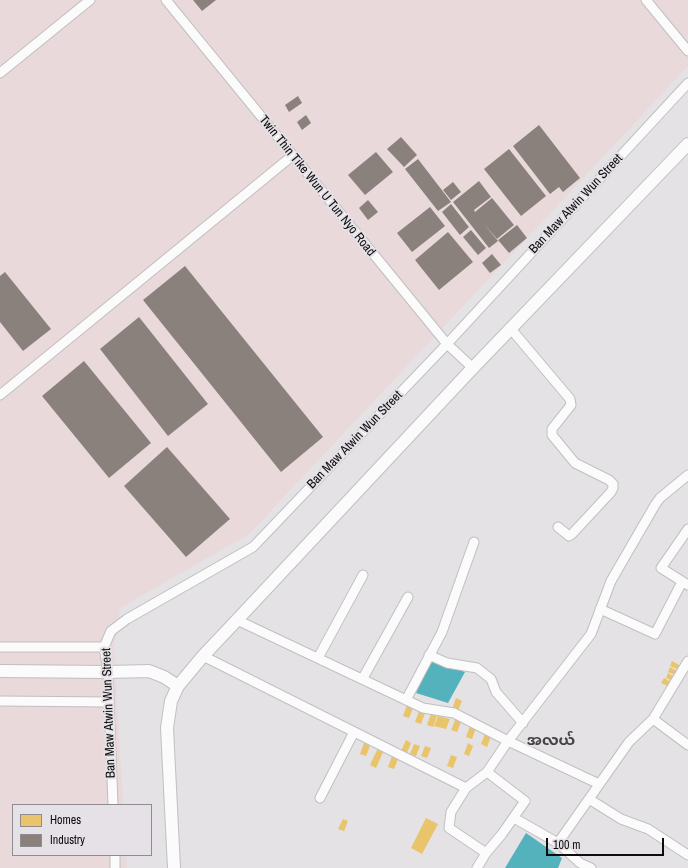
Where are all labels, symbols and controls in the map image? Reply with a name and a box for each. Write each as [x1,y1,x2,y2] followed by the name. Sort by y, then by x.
[255,113,379,259] street label: Twin Thin Tike Wun U Tun Nyo Road
[526,151,626,257] street label: Ban Maw Atwin Wun Street
[304,388,406,492] street label: Ban Maw Atwin Wun Street
[99,648,119,778] street label: Ban Maw Atwin Wun Street
[527,732,575,750] district label: အလယ်
[12,804,152,856] legend
[50,812,81,828] text: Homes
[548,830,666,856] scale bar
[50,832,85,848] text: Industry
[553,837,580,853] text: 100 m

